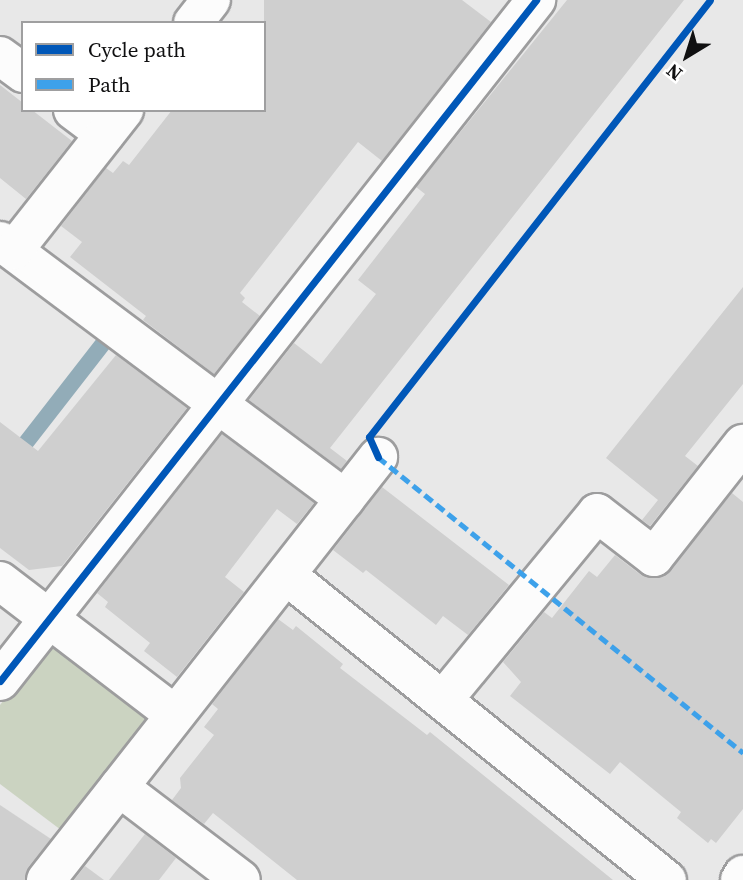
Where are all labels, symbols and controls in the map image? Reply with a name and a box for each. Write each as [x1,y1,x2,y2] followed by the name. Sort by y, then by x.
[21,21,266,112] legend
[652,21,722,91] north arrow
[88,35,186,64] text: Cycle path
[661,58,688,87] text: N
[88,70,131,99] text: Path

